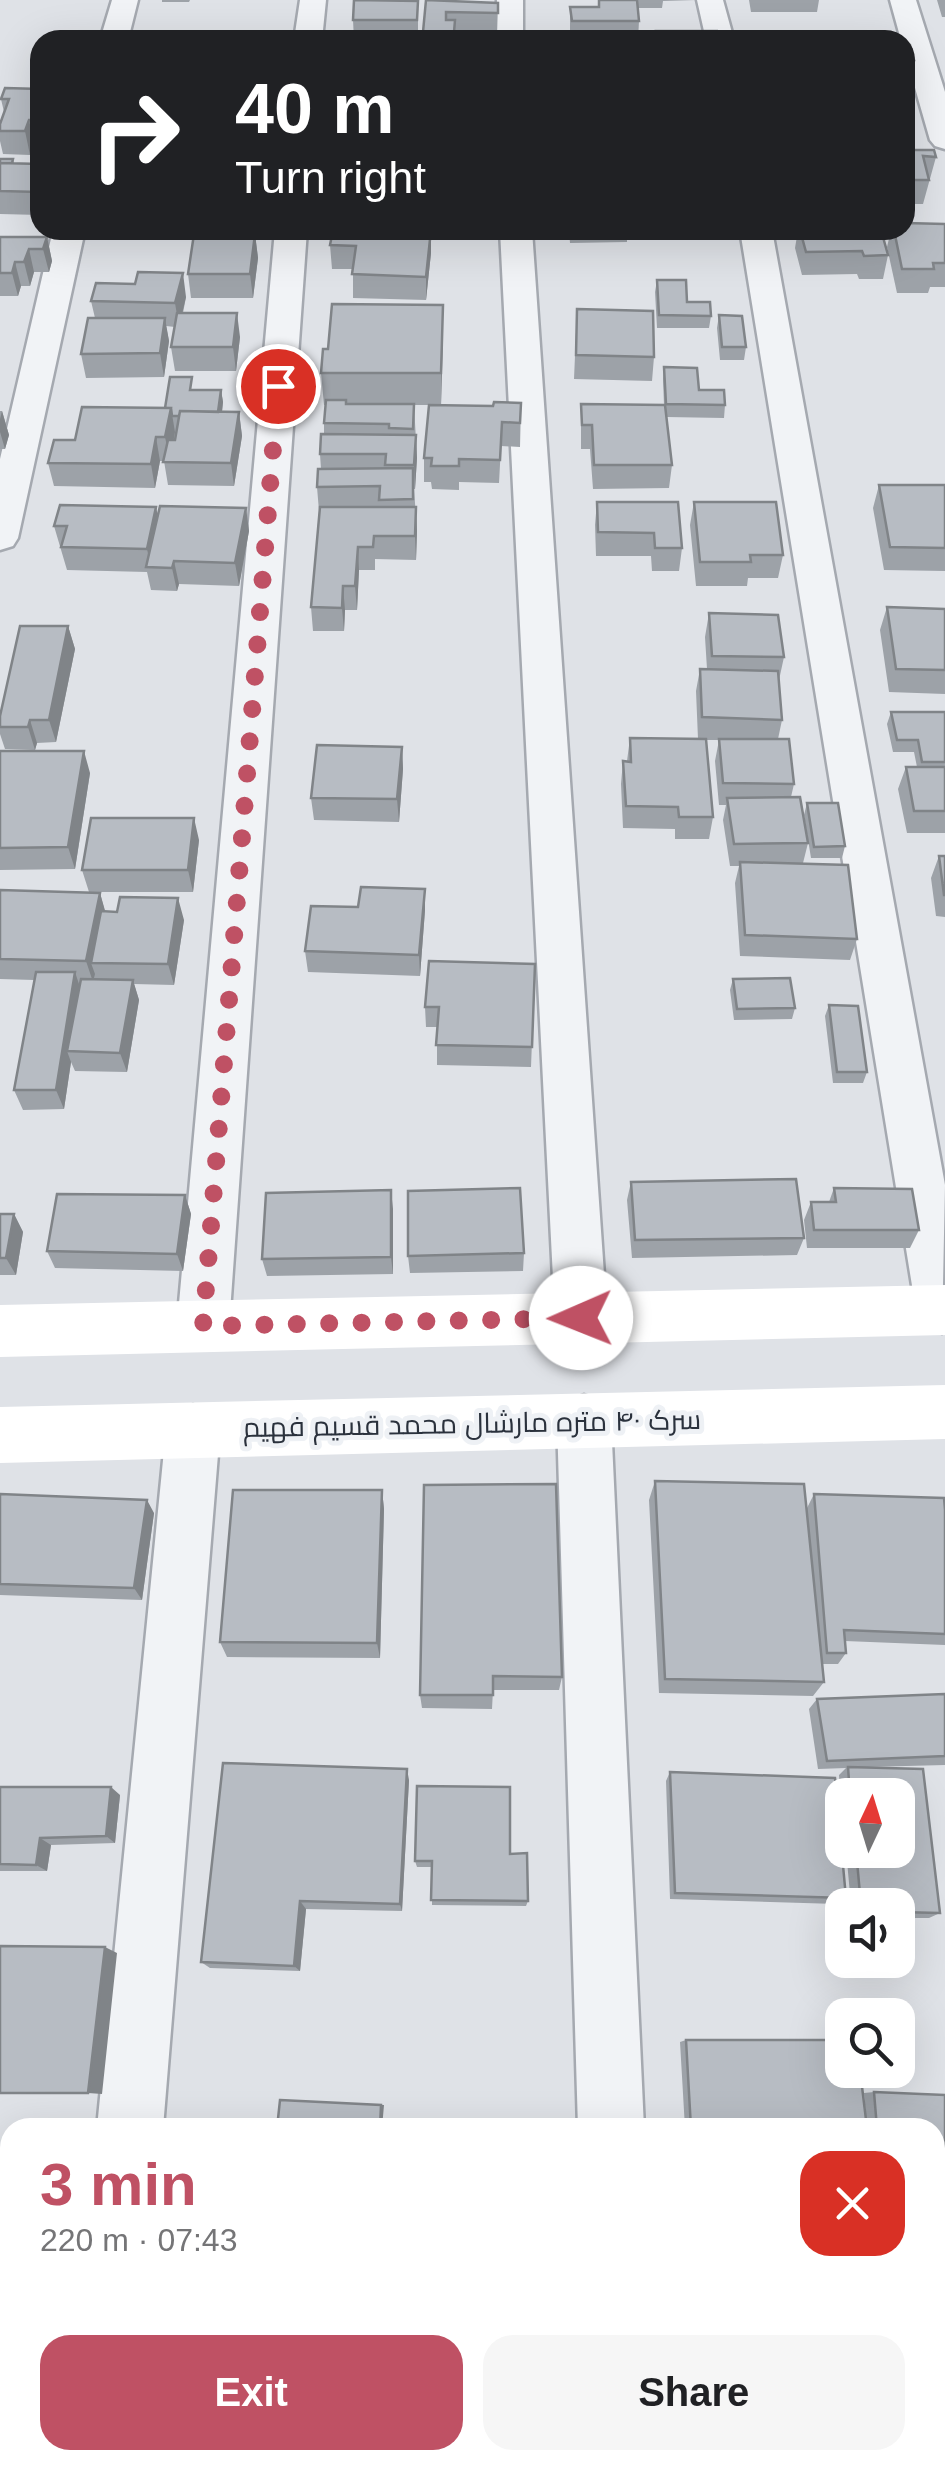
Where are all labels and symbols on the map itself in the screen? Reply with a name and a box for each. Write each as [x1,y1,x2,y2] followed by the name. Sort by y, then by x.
[236,344,321,429] pin
[529,1266,633,1370] position arrow
[242,1404,702,1447] street label: سرک ۴۰ متره مارشال محمد قسیم فهیم
[825,1778,915,1868] north arrow

